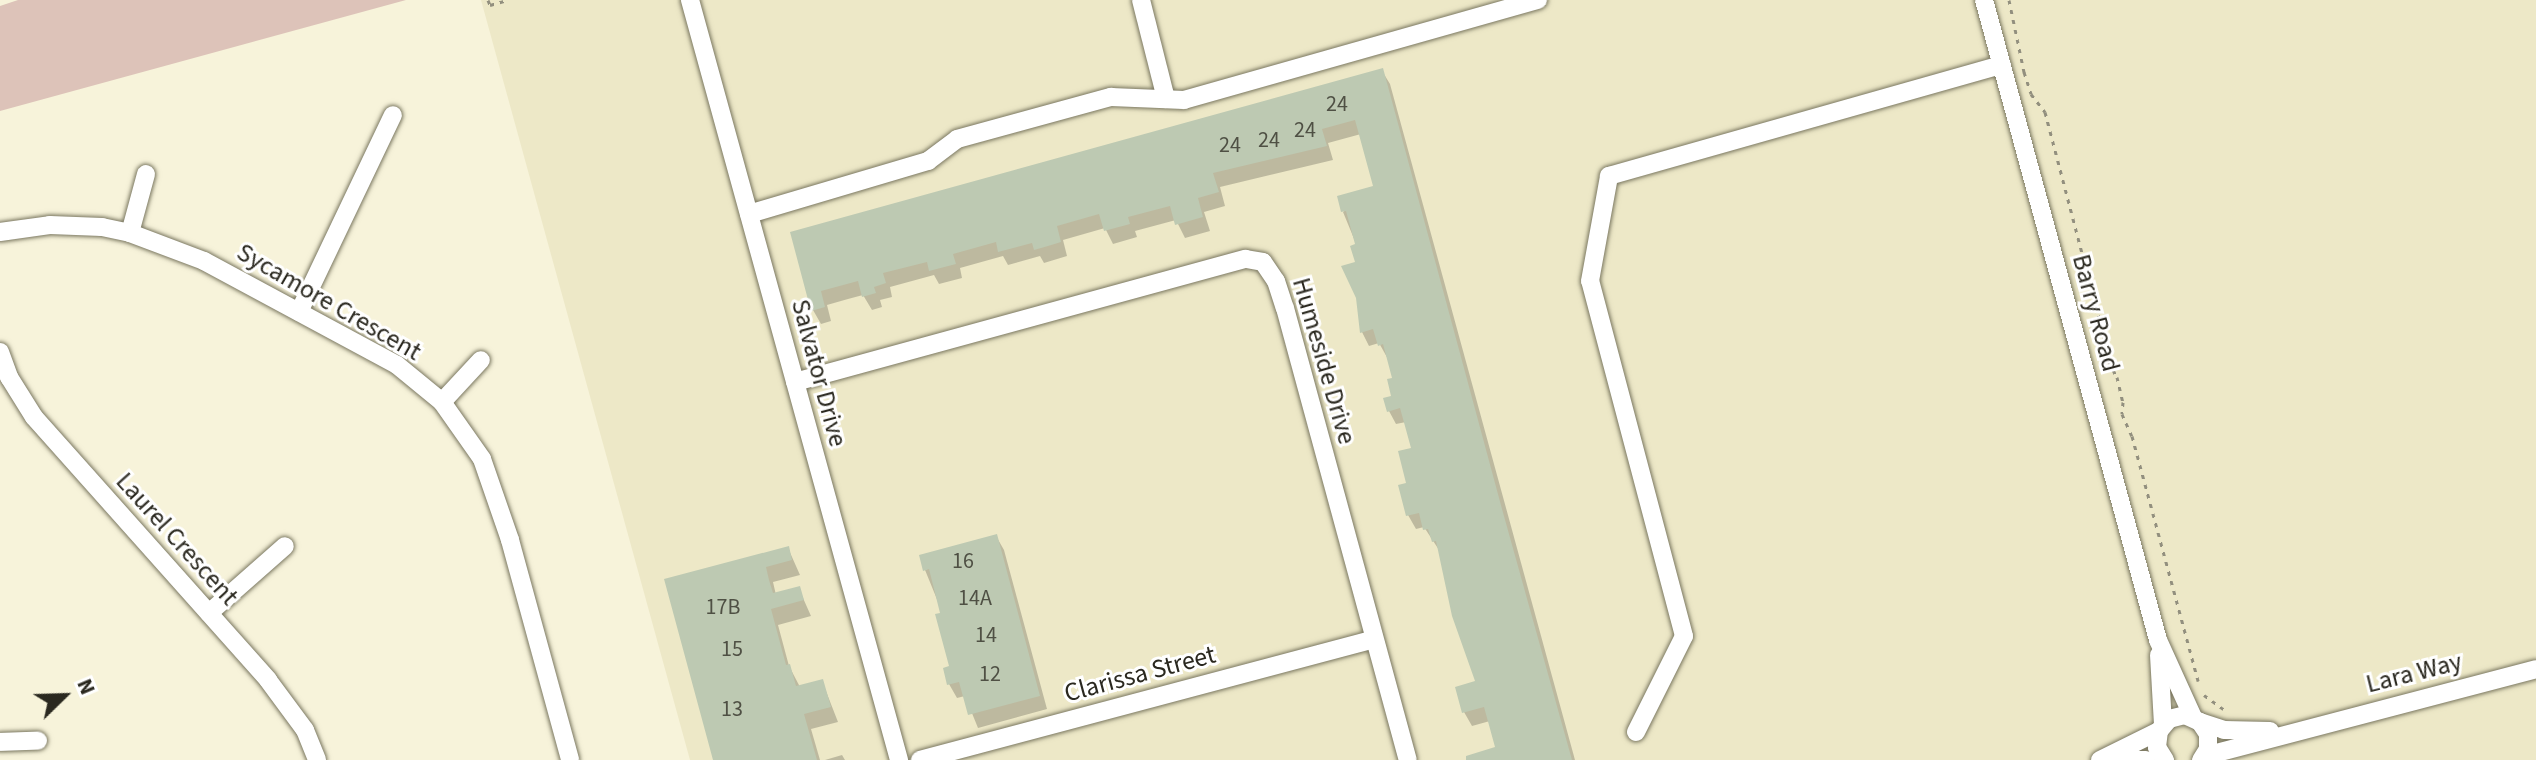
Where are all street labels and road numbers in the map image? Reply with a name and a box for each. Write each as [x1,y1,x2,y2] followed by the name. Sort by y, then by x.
[231,237,427,367] street label: Sycamore Crescent
[2065,251,2127,375] street label: Barry Road
[1285,274,1363,448] street label: Humeside Drive
[784,296,854,450] street label: Salvator Drive
[109,466,245,612] street label: Laurel Crescent
[1061,639,1219,709] street label: Clarissa Street
[2363,646,2465,700] street label: Lara Way

